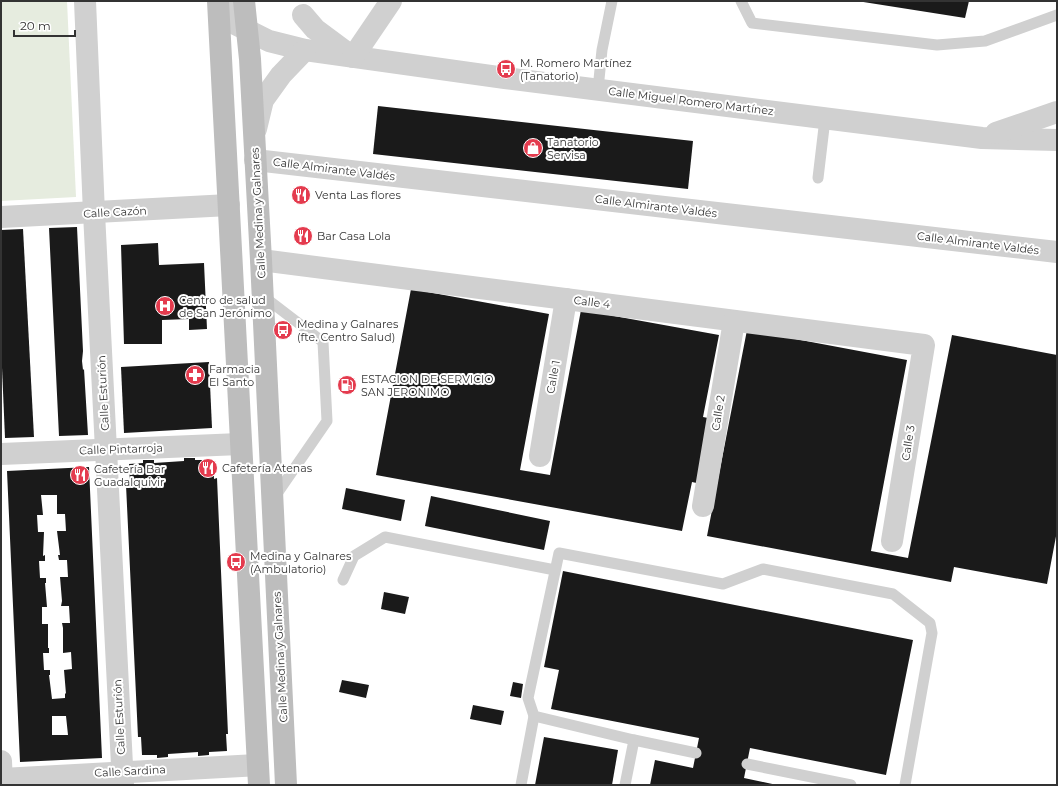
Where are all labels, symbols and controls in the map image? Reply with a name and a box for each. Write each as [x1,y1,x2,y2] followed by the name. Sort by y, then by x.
[14,12,75,38] scale bar
[20,18,51,33] text: 20 m
[520,56,632,83] place label: M. Romero Martínez (Tanatorio)
[495,58,517,80] bus stop icon: M. Romero Martínez (Tanatorio)
[608,84,775,118] street label: Calle Miguel Romero Martínez
[547,135,599,162] place label: Tanatorio Servisa
[522,137,544,159] shop icon: Tanatorio Servisa
[248,147,268,279] street label: Calle Medina y Galnares
[272,155,396,184] street label: Calle Almirante Valdés
[290,184,312,206] restaurant icon: Venta Las flores
[315,188,402,202] place label: Venta Las flores
[594,192,718,221] street label: Calle Almirante Valdés
[83,203,147,221] street label: Calle Cazón
[292,225,314,247] restaurant icon: Bar Casa Lola
[317,229,391,243] place label: Bar Casa Lola
[916,229,1040,258] street label: Calle Almirante Valdés
[179,293,272,320] place label: Centro de salud de San Jerónimo
[573,293,612,311] street label: Calle 4
[154,295,176,317] hospital icon: Centro de salud de San Jerónimo
[297,317,399,344] place label: Medina y Galnares (fte. Centro Salud)
[272,319,294,341] bus stop icon: Medina y Galnares (fte. Centro Salud)
[94,355,112,431] street label: Calle Esturión
[543,359,563,395] street label: Calle 1
[209,362,260,389] place label: Farmacia El Santo
[184,364,206,386] pharmacy icon: Farmacia El Santo
[361,372,493,399] place label: ESTACION DE SERVICIO SAN JERONIMO
[336,374,358,396] fuel station icon: ESTACION DE SERVICIO SAN JERONIMO
[708,394,728,432] street label: Calle 2
[898,424,918,462] street label: Calle 3
[79,441,163,457] street label: Calle Pintarroja
[197,457,219,479] restaurant icon: Cafetería Atenas
[222,461,313,475] place label: Cafetería Atenas
[94,462,165,489] place label: Cafetería Bar Guadalquivir
[69,464,91,486] restaurant icon: Cafetería Bar Guadalquivir
[250,549,352,576] place label: Medina y Galnares (Ambulatorio)
[225,551,247,573] bus stop icon: Medina y Galnares (Ambulatorio)
[270,591,290,723] street label: Calle Medina y Galnares
[110,679,128,755] street label: Calle Esturión
[94,762,166,780] street label: Calle Sardina

